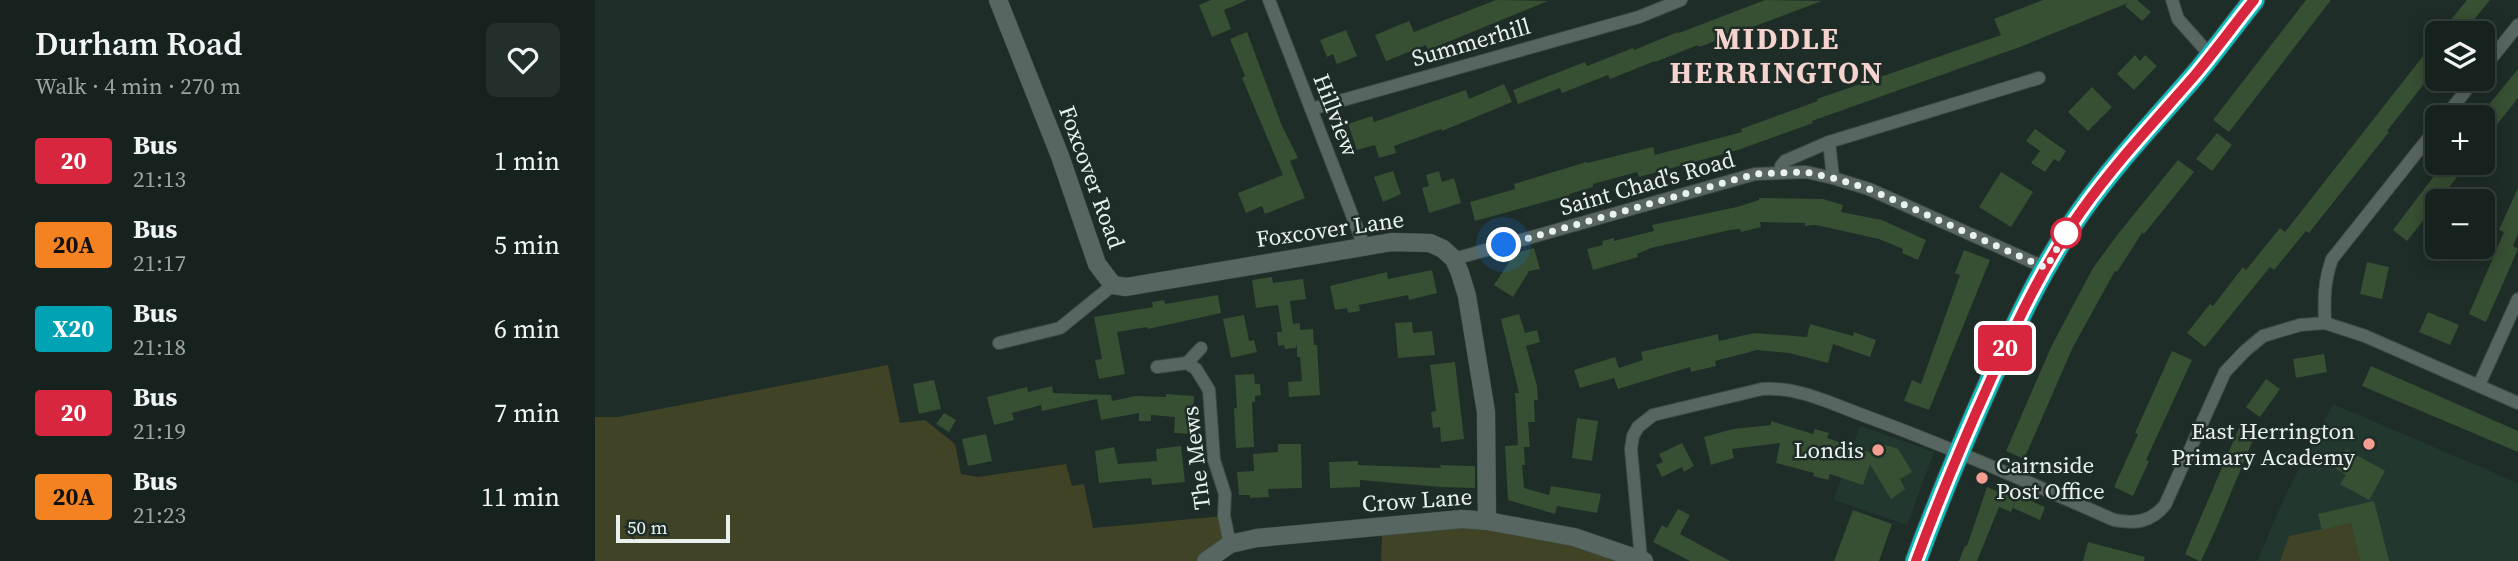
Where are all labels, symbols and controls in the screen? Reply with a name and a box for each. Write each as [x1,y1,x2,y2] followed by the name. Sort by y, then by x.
[1408,10,1534,74] street label: Summerhill
[1670,18,1884,93] district label: MIDDLE HERRINGTON
[35,21,242,66] text: Durham Road
[2425,21,2495,259] map controls
[2425,21,2495,91] button: layers
[486,23,560,97] button: heart
[1306,69,1366,161] street label: Hillview
[35,70,241,102] text: Walk · 4 min · 270 m
[1051,101,1133,253] street label: Foxcover Road
[2425,105,2495,175] button: +
[133,127,177,163] text: Bus
[494,143,560,179] text: 1 min
[1556,143,1738,223] street label: Saint Chad's Road
[60,144,87,177] text: 20
[133,163,186,195] text: 21:13
[2425,189,2495,259] button: −
[1254,203,1406,255] street label: Foxcover Lane
[133,211,177,247] text: Bus
[2051,218,2081,248] unlabelled marker
[494,227,560,263] text: 5 min
[1486,227,1521,262] your location
[52,228,95,261] text: 20A
[133,247,186,279] text: 21:17
[133,295,177,331] text: Bus
[494,311,560,347] text: 6 min
[53,312,94,345] text: X20
[1973,325,2037,371] line badge: 20
[133,331,186,363] text: 21:18
[1992,331,2018,364] text: 20
[133,379,177,415] text: Bus
[494,395,560,431] text: 7 min
[60,396,87,429] text: 20
[1174,404,1218,512] street label: The Mews
[133,415,186,447] text: 21:19
[2171,415,2355,473] place label: East Herrington Primary Academy
[1794,434,1864,466] place label: Londis
[2361,436,2377,452] marker: East Herrington Primary Academy
[1870,442,1886,458] marker: Londis
[1996,449,2105,507] place label: Cairnside Post Office
[133,463,177,499] text: Bus
[1974,470,1990,486] marker: Cairnside Post Office
[481,479,560,515] text: 11 min
[52,480,95,513] text: 20A
[1361,480,1473,520] street label: Crow Lane
[133,499,186,531] text: 21:23
[616,512,730,544] scale bar
[627,514,668,540] text: 50 m

